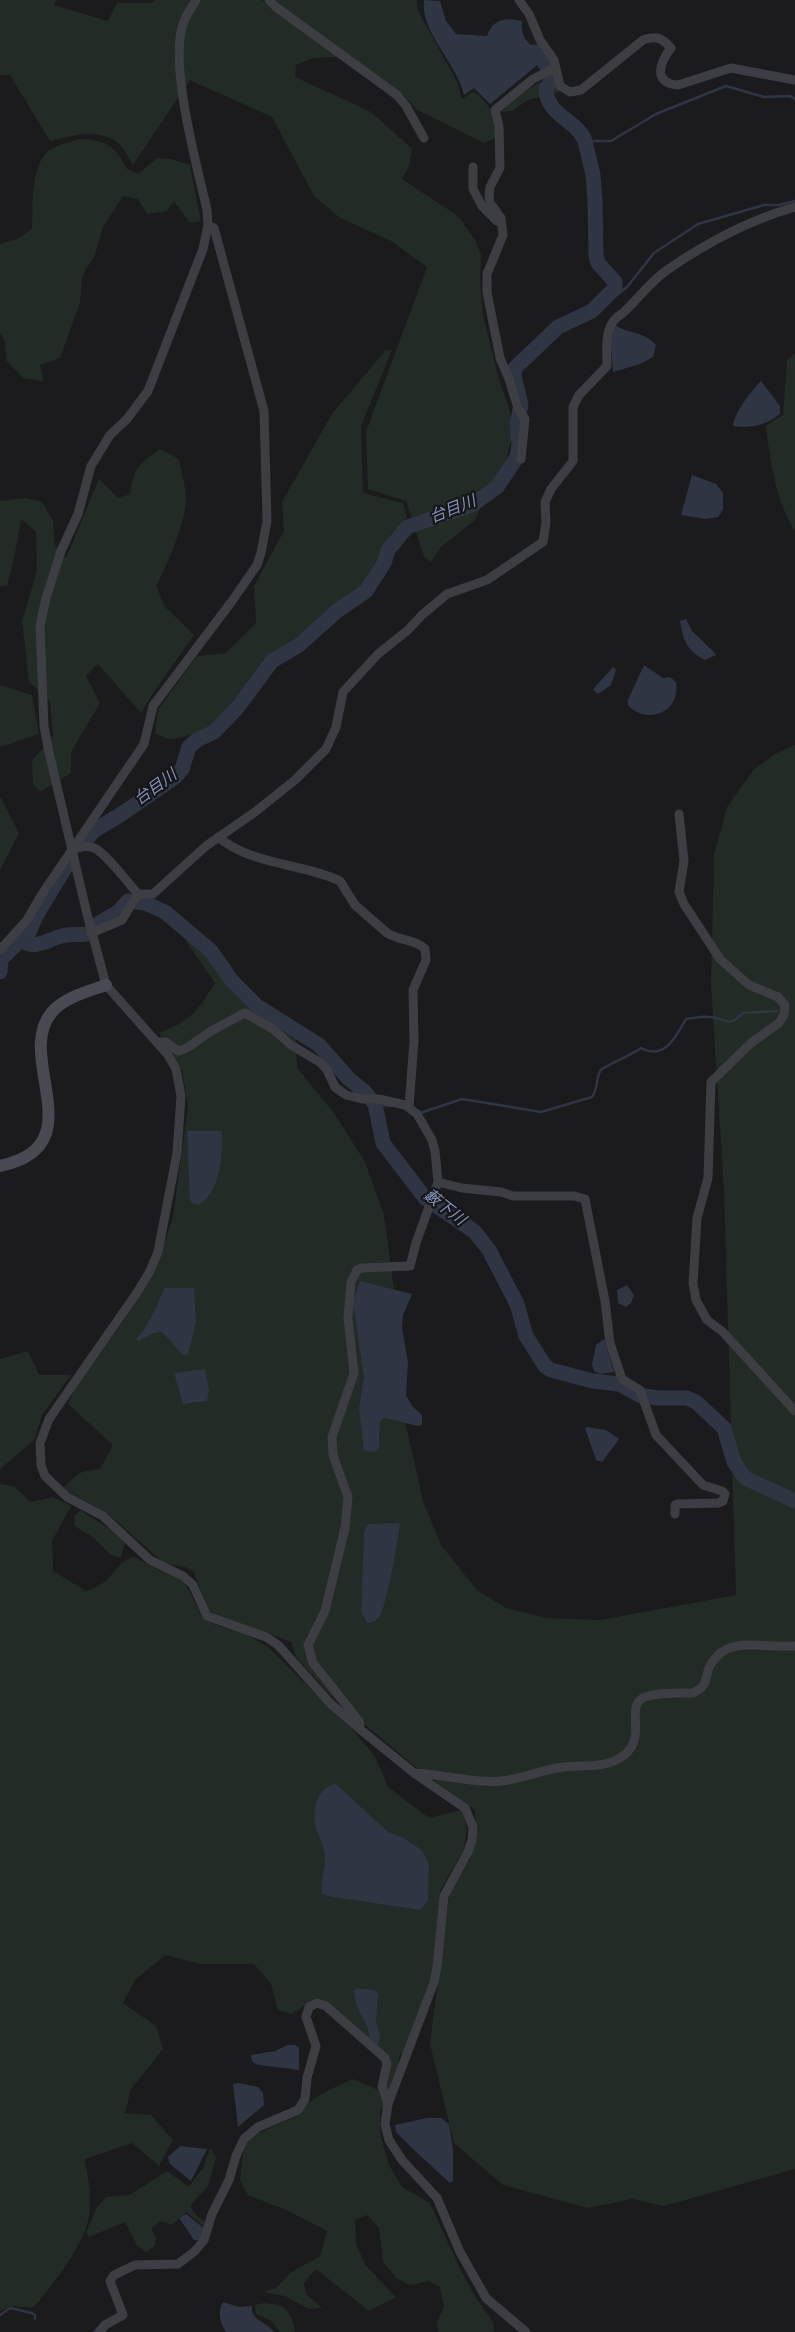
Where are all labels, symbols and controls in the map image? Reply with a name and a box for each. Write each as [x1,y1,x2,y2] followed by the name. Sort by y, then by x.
[427,492,479,528] water label: 台目川
[131,766,181,810] water label: 台目川
[419,1186,469,1230] water label: 藪下川

